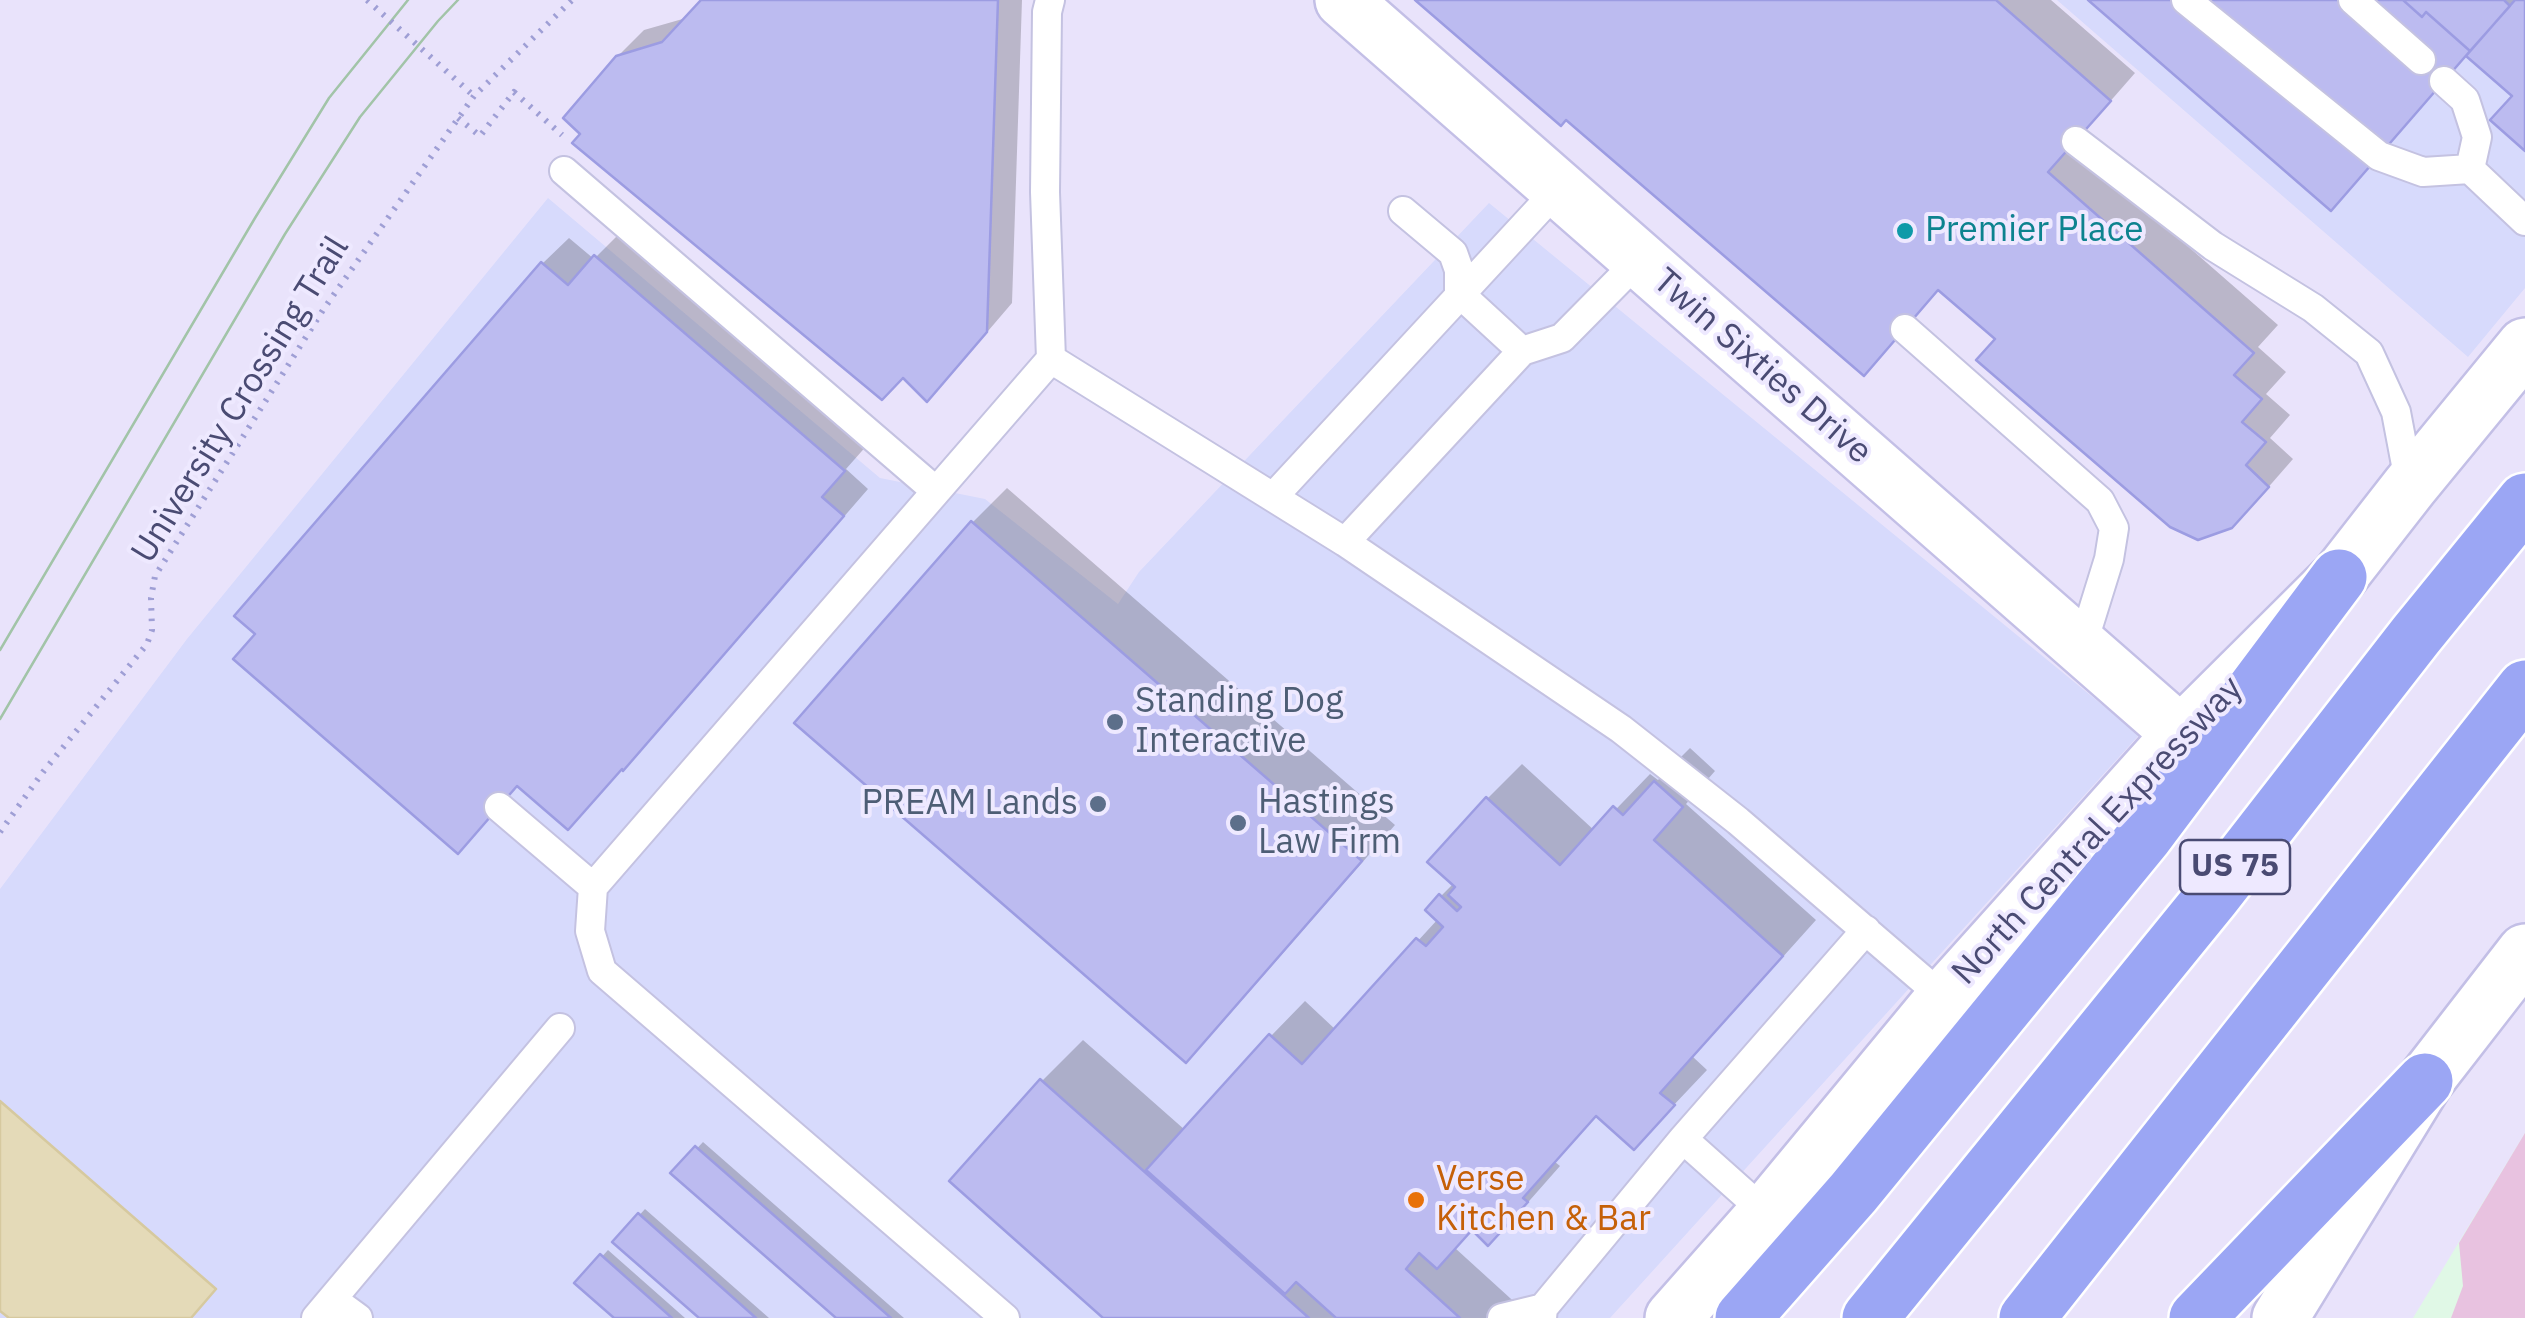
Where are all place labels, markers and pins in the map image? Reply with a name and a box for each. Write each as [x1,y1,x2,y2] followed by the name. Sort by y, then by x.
[1925,210,2143,252] place label: Premier Place
[1894,220,1916,242] marker: Premier Place
[1135,681,1343,763] place label: Standing Dog Interactive
[1104,711,1126,733] marker: Standing Dog Interactive
[1258,782,1401,864] place label: Hastings Law Firm
[861,783,1078,825] place label: PREAM Lands
[1087,793,1109,815] marker: PREAM Lands
[1227,812,1249,834] marker: Hastings Law Firm
[1436,1159,1651,1241] place label: Verse Kitchen & Bar
[1405,1189,1427,1211] marker: Verse Kitchen & Bar

